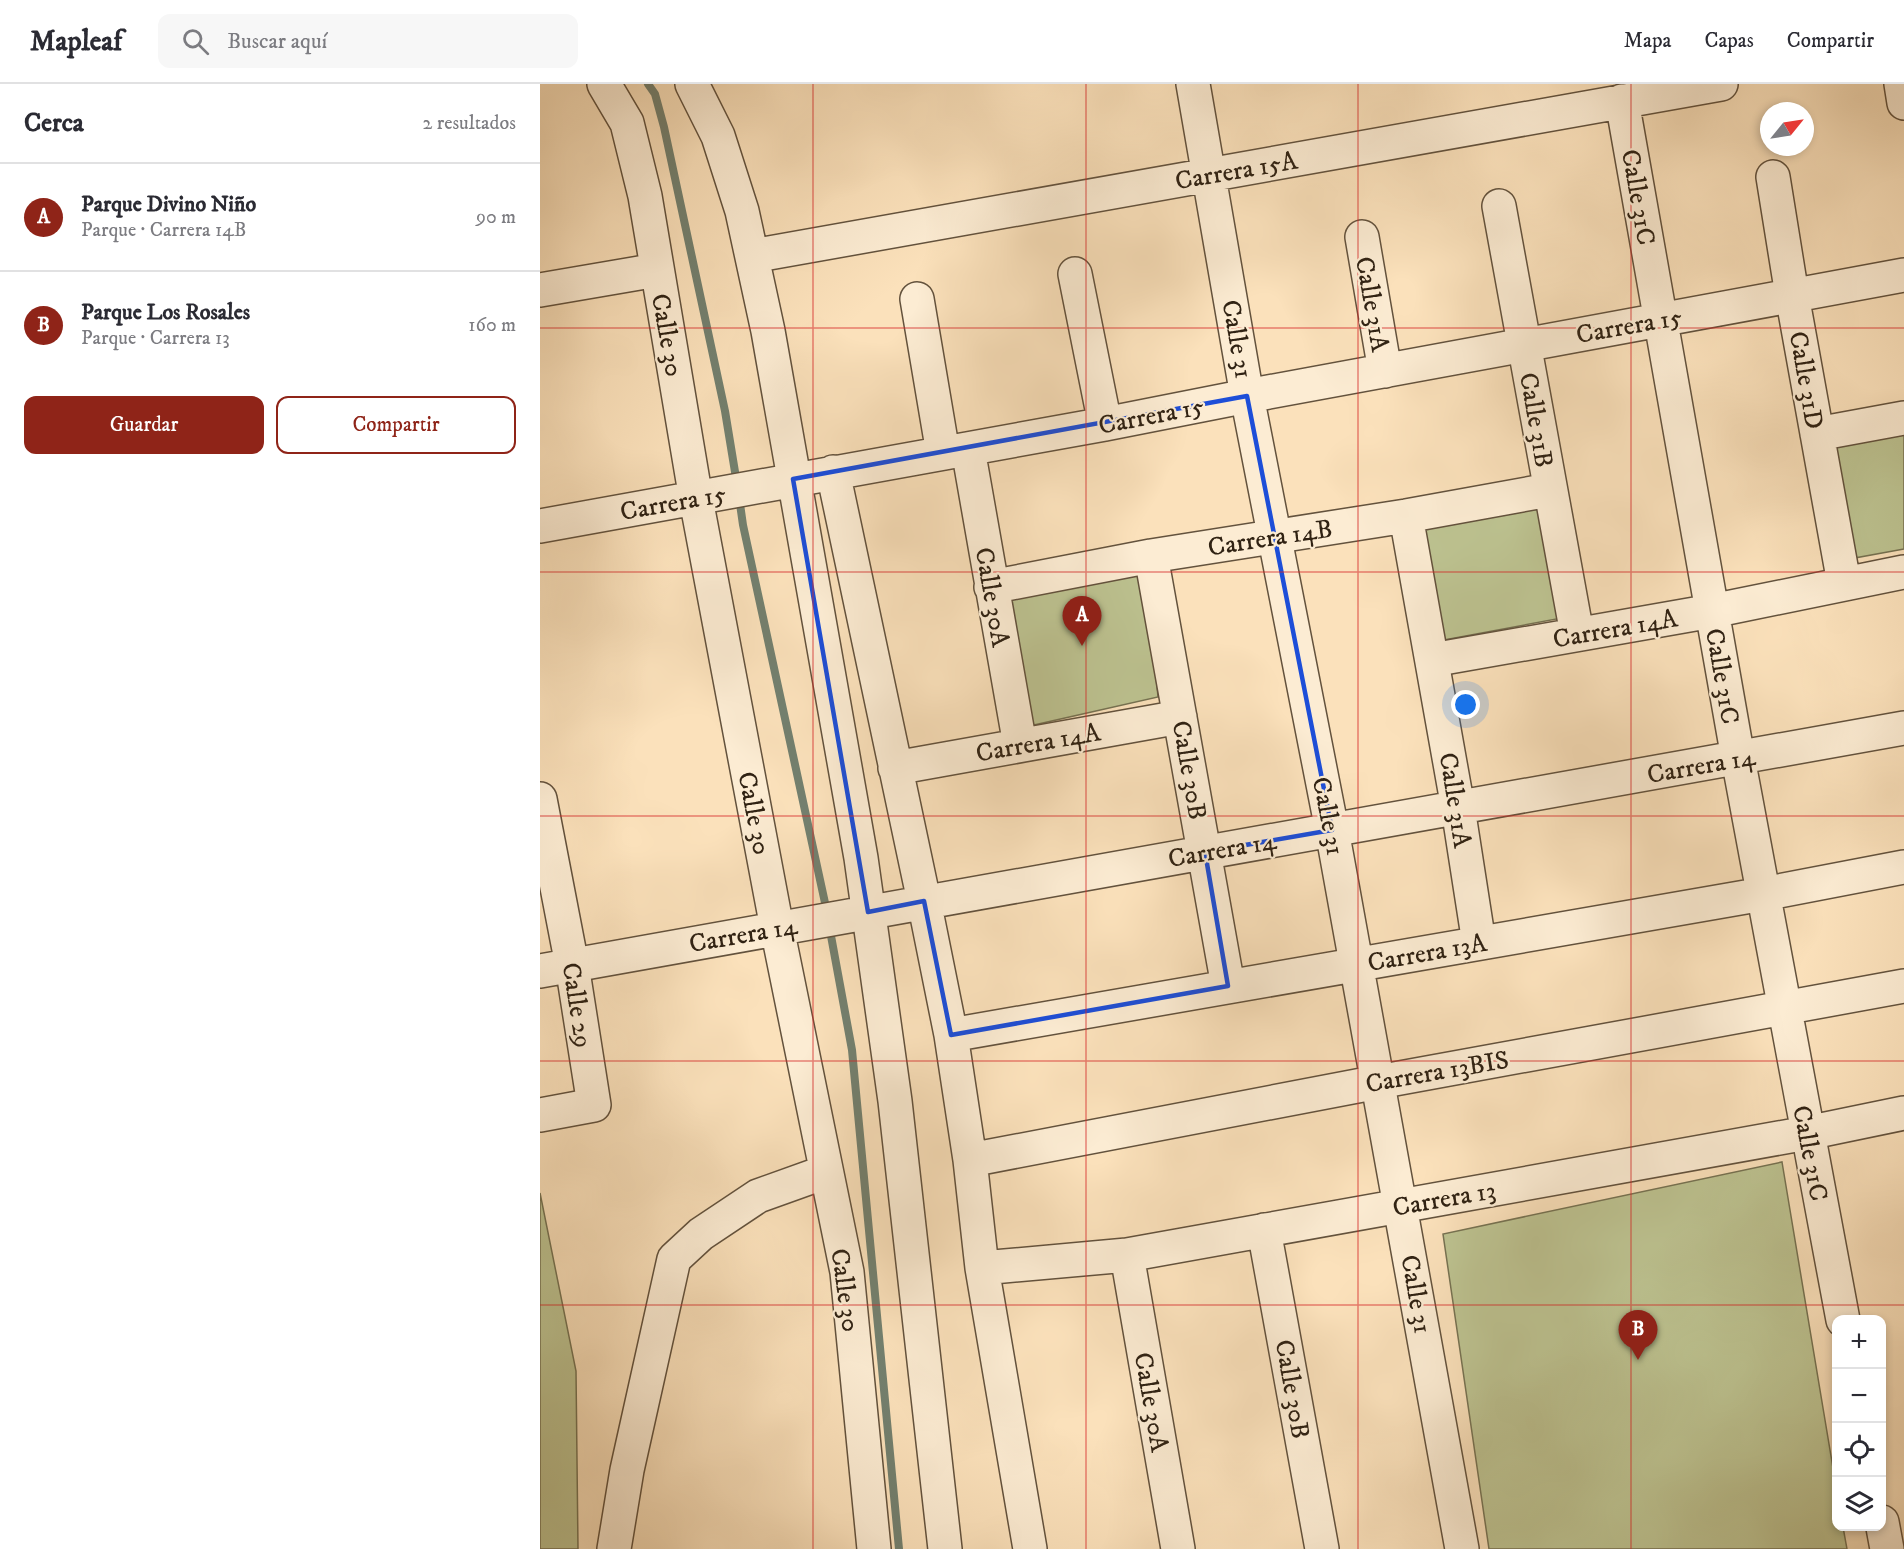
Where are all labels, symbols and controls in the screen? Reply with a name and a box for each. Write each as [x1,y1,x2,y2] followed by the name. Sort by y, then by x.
[158,14,578,68] search box
[30,24,122,59] text: Mapleaf
[179,25,212,58] icon: search
[227,28,327,55] text: Buscar aquí
[1624,28,1671,54] text: Mapa
[1704,28,1754,54] text: Capas
[1787,28,1874,54] text: Compartir
[1760,102,1814,156] north arrow
[24,107,84,140] text: Cerca
[423,111,516,136] text: 2 resultados
[1173,144,1300,198] street label: Carrera 15A
[1613,147,1662,248] street label: Calle 31C
[81,191,256,218] text: Parque Divino Niño
[37,205,50,230] text: A
[476,205,516,230] text: 90 m
[81,218,246,243] text: Parque · Carrera 14B
[1347,254,1396,355] street label: Calle 31A
[643,291,690,379] street label: Calle 30
[1213,297,1260,381] street label: Calle 31
[81,299,250,326] text: Parque Los Rosales
[1574,301,1685,352] street label: Carrera 15
[37,313,50,338] text: B
[468,313,516,338] text: 160 m
[81,326,230,351] text: Parque · Carrera 13
[1781,329,1830,432] street label: Calle 31D
[1511,370,1560,470] street label: Calle 31B
[1096,390,1207,443] street label: Carrera 15
[24,396,264,454] button: Guardar
[276,396,516,454] button: Compartir
[618,478,729,529] street label: Carrera 15
[1206,512,1335,565] street label: Carrera 14B
[967,545,1017,650] street label: Calle 30A
[1062,596,1102,646] pin: A
[1550,602,1681,657] street label: Carrera 14A
[1697,626,1746,727] street label: Calle 31C
[1451,690,1480,719] your location
[973,716,1104,771] street label: Carrera 14A
[1164,718,1213,823] street label: Calle 30B
[1645,741,1759,792] street label: Carrera 14
[1431,750,1478,851] street label: Calle 31A
[729,769,778,858] street label: Calle 30
[1304,774,1351,858] street label: Calle 31
[1166,825,1280,876] street label: Carrera 14
[687,910,801,961] street label: Carrera 14
[1365,927,1490,980] street label: Carrera 13A
[553,960,600,1050] street label: Calle 29
[1363,1044,1511,1101] street label: Carrera 13BIS
[1784,1103,1835,1204] street label: Calle 31C
[1390,1174,1498,1225] street label: Carrera 13
[822,1246,867,1334] street label: Calle 30
[1392,1252,1439,1336] street label: Calle 31
[1618,1310,1658,1360] pin: B
[1832,1315,1886,1531] map controls
[1832,1315,1886,1369] button: +
[1267,1337,1316,1442] street label: Calle 30B
[1126,1350,1176,1455] street label: Calle 30A
[1832,1369,1886,1423] button: −
[1832,1423,1886,1477] button: locate
[1832,1477,1886,1531] button: layers

